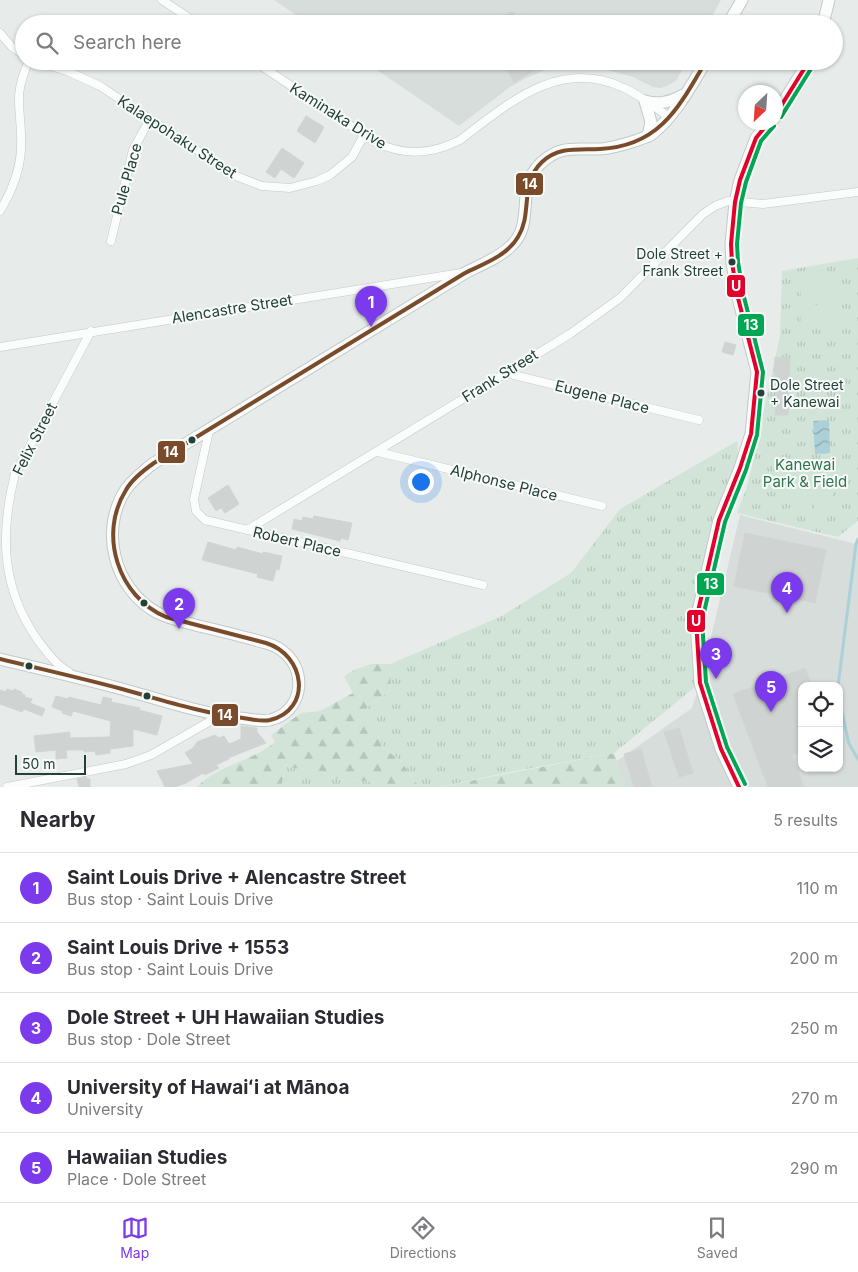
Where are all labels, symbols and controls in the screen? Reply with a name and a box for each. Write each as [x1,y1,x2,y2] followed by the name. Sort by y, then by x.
[15,15,843,70] search box
[33,29,61,57] icon: search
[73,31,182,54] text: Search here
[286,78,390,153] street label: Kaminaka Drive
[738,85,783,130] north arrow
[114,91,241,182] street label: Kalaepohaku Street
[107,141,146,217] street label: Pule Place
[515,172,544,196] line badge: 14
[522,175,538,192] text: 14
[636,245,723,279] place label: Dole Street + Frank Street
[727,257,737,267] marker: Dole Street + Frank Street
[726,274,746,298] line badge: U
[731,277,741,294] text: U
[355,286,387,327] pin: 1
[170,290,294,327] street label: Alencastre Street
[737,313,765,337] line badge: 13
[743,316,759,333] text: 13
[458,345,541,406] street label: Frank Street
[553,376,651,417] street label: Eugene Place
[770,376,844,410] place label: Dole Street + Kanewai
[756,388,766,398] marker: Dole Street + Kanewai
[8,399,61,478] street label: Felix Street
[187,435,197,445] unlabelled marker
[157,440,186,464] line badge: 14
[163,443,179,460] text: 14
[763,455,847,491] park label: Kanewai Park & Field
[449,460,560,505] street label: Alphonse Place
[408,469,434,495] your location
[251,522,343,561] street label: Robert Place
[696,572,725,596] line badge: 13
[771,572,803,613] pin: 4
[703,575,719,592] text: 13
[163,588,195,629] pin: 2
[139,598,149,608] unlabelled marker
[686,609,706,633] line badge: U
[691,612,701,629] text: U
[700,638,732,679] pin: 3
[24,661,34,671] unlabelled marker
[755,671,787,712] pin: 5
[798,682,843,772] map controls
[798,682,843,727] button: locate
[142,691,152,701] unlabelled marker
[211,703,239,727] line badge: 14
[217,706,233,723] text: 14
[798,727,843,772] button: layers
[15,752,86,775] scale bar
[22,755,56,772] text: 50 m
[20,807,95,832] text: Nearby
[773,810,838,830] text: 5 results
[67,866,406,889] text: Saint Louis Drive + Alencastre Street
[33,878,39,898] text: 1
[796,878,838,898] text: 110 m
[67,889,273,909] text: Bus stop · Saint Louis Drive
[67,936,289,959] text: Saint Louis Drive + 1553
[31,948,41,968] text: 2
[790,948,838,968] text: 200 m
[67,959,273,979] text: Bus stop · Saint Louis Drive
[67,1006,384,1029] text: Dole Street + UH Hawaiian Studies
[31,1018,41,1038] text: 3
[790,1018,838,1038] text: 250 m
[67,1029,230,1049] text: Bus stop · Dole Street
[67,1076,349,1099] text: University of Hawaiʻi at Mānoa
[31,1088,41,1108] text: 4
[791,1088,838,1108] text: 270 m
[67,1099,143,1119] text: University
[67,1146,227,1169] text: Hawaiian Studies
[31,1158,41,1178] text: 5
[790,1158,838,1178] text: 290 m
[67,1169,206,1189] text: Place · Dole Street
[120,1214,149,1261] tab: Map
[390,1214,456,1261] tab: Directions
[697,1214,738,1261] tab: Saved

